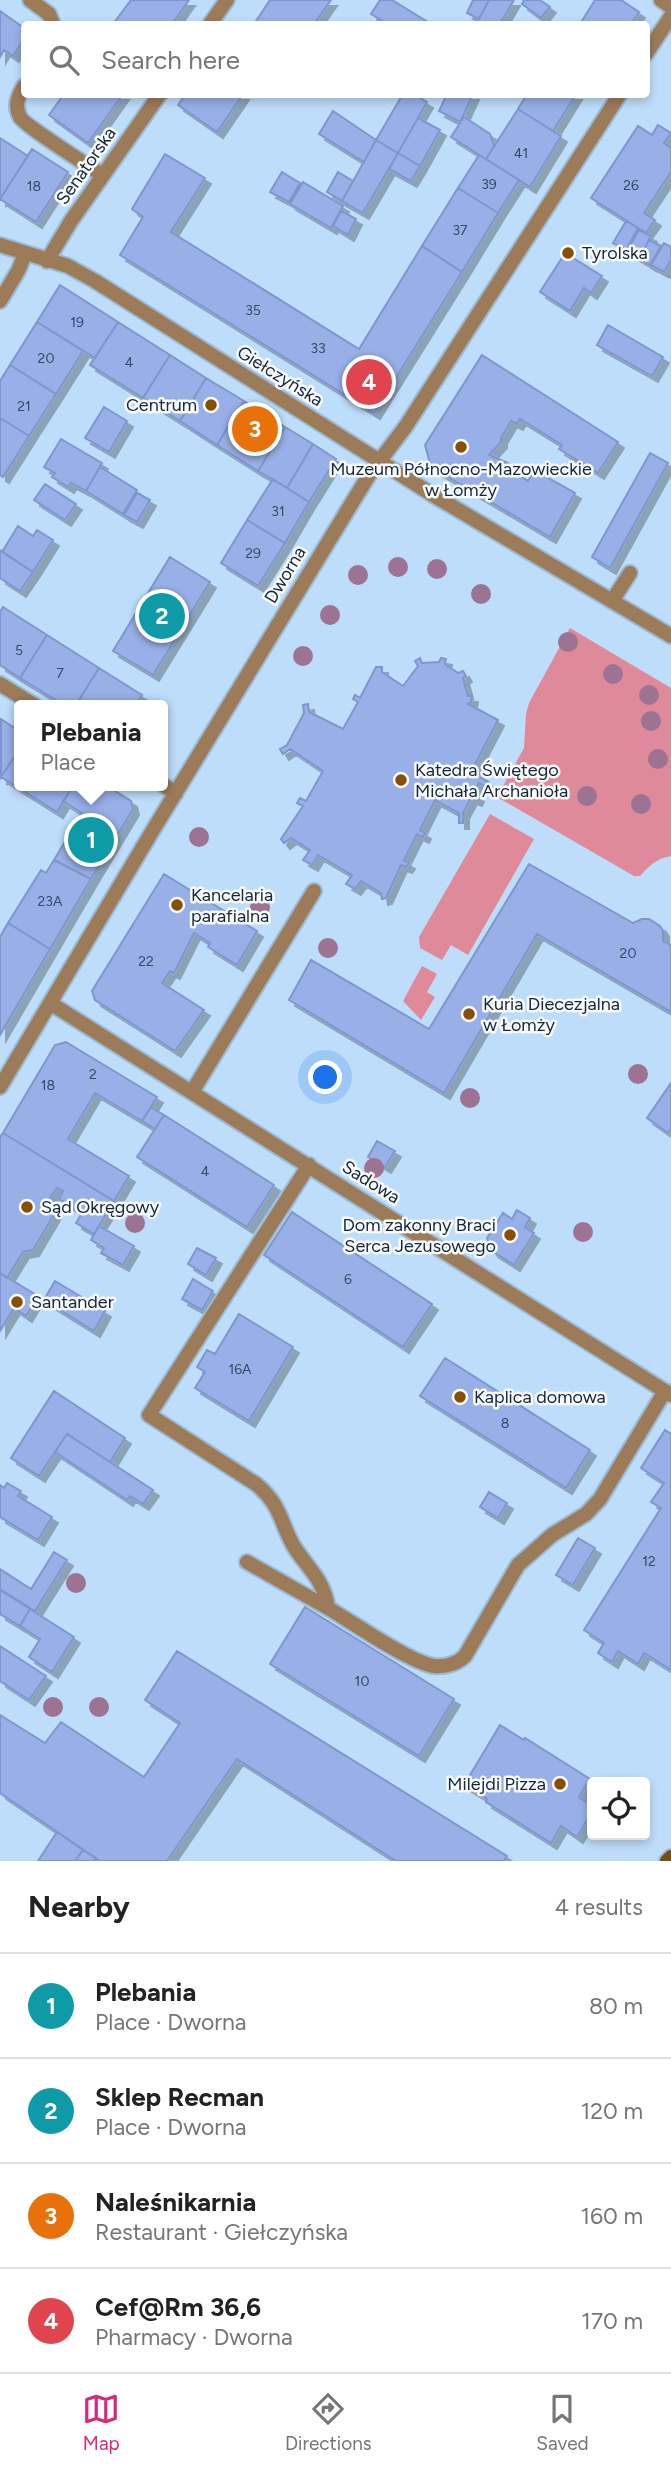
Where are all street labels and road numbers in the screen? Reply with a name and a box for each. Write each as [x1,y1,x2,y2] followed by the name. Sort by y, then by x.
[51,123,121,209] street label: Senatorska
[233,341,327,411] street label: Giełczyńska
[260,543,310,607] street label: Dworna
[338,1156,404,1208] street label: Sadowa

